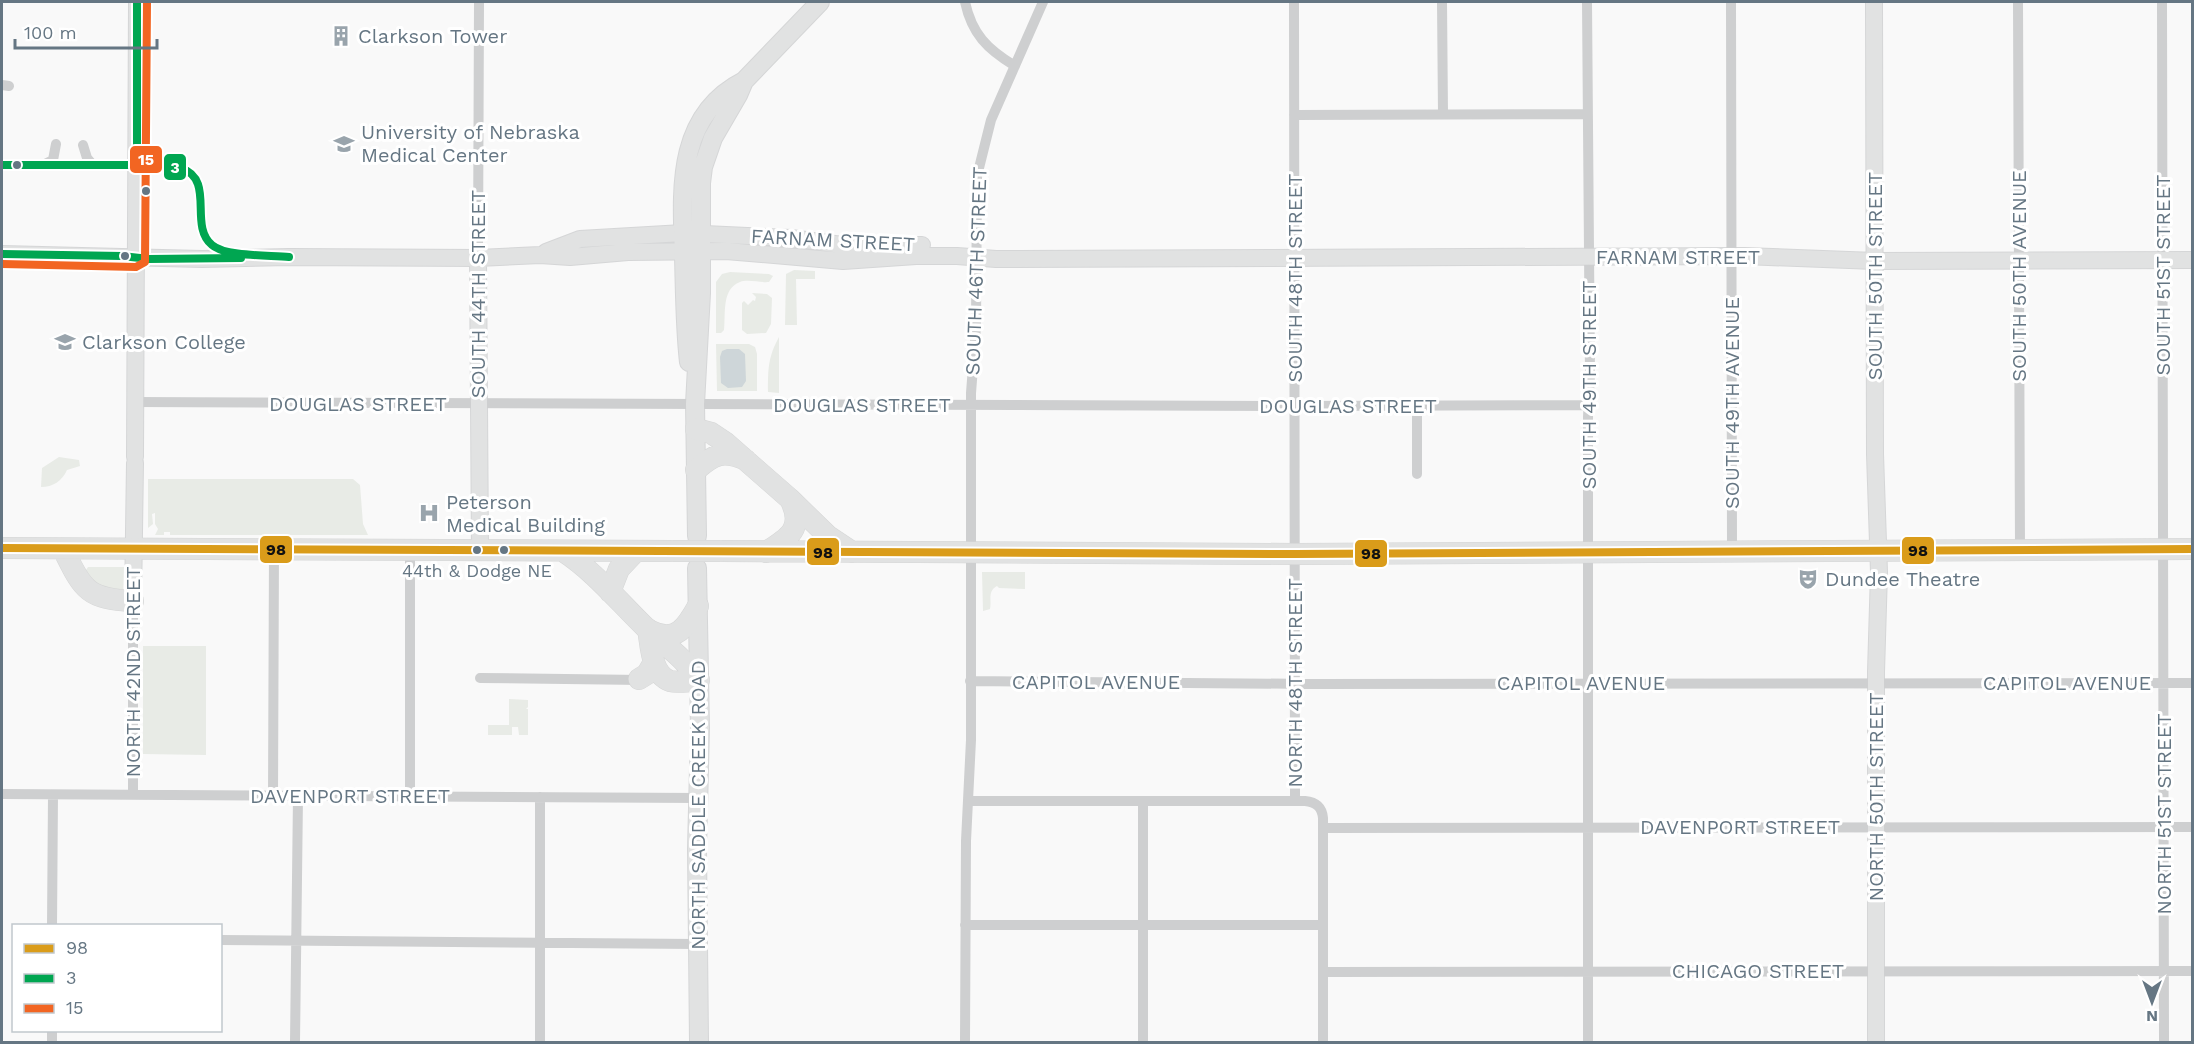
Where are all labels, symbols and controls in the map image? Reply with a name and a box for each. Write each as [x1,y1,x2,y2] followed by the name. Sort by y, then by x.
[15,12,158,50] scale bar
[24,22,77,43] text: 100 m
[329,24,353,48] building icon: Clarkson Tower
[358,24,507,48] place label: Clarkson Tower
[361,120,580,167] place label: University of Nebraska Medical Center
[332,132,356,156] school or university icon: University of Nebraska Medical Center
[129,145,163,174] line badge: 15
[138,150,154,169] text: 15
[163,153,187,181] line badge: 3
[170,158,180,177] text: 3
[11,159,23,171] unlabelled marker
[960,166,992,376] street label: SOUTH 46TH STREET
[2007,170,2031,382] street label: SOUTH 50TH AVENUE
[1863,172,1887,380] street label: SOUTH 50TH STREET
[1283,174,1307,382] street label: SOUTH 48TH STREET
[2151,175,2175,375] street label: SOUTH 51ST STREET
[140,185,152,197] unlabelled marker
[466,190,490,398] street label: SOUTH 44TH STREET
[750,224,916,256] street label: FARNAM STREET
[1596,245,1760,269] street label: FARNAM STREET
[119,250,131,262] unlabelled marker
[1577,281,1601,489] street label: SOUTH 49TH STREET
[1720,297,1744,509] street label: SOUTH 49TH AVENUE
[53,330,77,354] school or university icon: Clarkson College
[82,330,246,354] place label: Clarkson College
[269,392,447,416] street label: DOUGLAS STREET
[773,393,951,417] street label: DOUGLAS STREET
[1259,394,1437,418] street label: DOUGLAS STREET
[446,490,605,537] place label: Peterson Medical Building
[417,501,441,525] hospital icon: Peterson Medical Building
[259,535,293,564] line badge: 98
[1901,536,1935,565] line badge: 98
[806,537,840,566] line badge: 98
[1354,539,1388,568] line badge: 98
[266,540,286,559] text: 98
[1908,541,1928,560] text: 98
[813,543,833,562] text: 98
[471,544,483,556] marker: 44th & Dodge NE
[498,544,510,556] unlabelled marker
[1361,544,1381,563] text: 98
[402,560,552,581] place label: 44th & Dodge NE
[121,566,145,778] street label: NORTH 42ND STREET
[1796,567,1820,591] theatre icon: Dundee Theatre
[1825,567,1980,591] place label: Dundee Theatre
[1283,578,1307,788] street label: NORTH 48TH STREET
[686,660,710,950] street label: NORTH SADDLE CREEK ROAD
[1012,670,1180,694] street label: CAPITOL AVENUE
[1497,671,1665,695] street label: CAPITOL AVENUE
[1983,671,2151,695] street label: CAPITOL AVENUE
[1864,693,1888,901] street label: NORTH 50TH STREET
[2152,713,2176,915] street label: NORTH 51ST STREET
[250,784,450,808] street label: DAVENPORT STREET
[1640,815,1840,839] street label: DAVENPORT STREET
[12,924,222,1032] legend
[66,937,88,958] text: 98
[1672,959,1844,983] street label: CHICAGO STREET
[66,967,77,988] text: 3
[2122,972,2182,1032] north arrow
[66,997,84,1018] text: 15
[2146,1007,2158,1026] text: N

